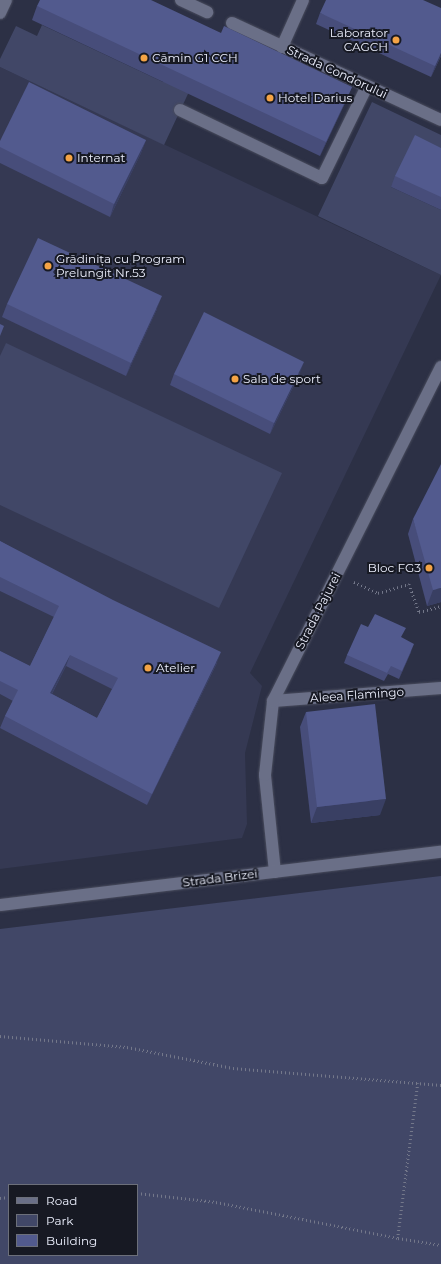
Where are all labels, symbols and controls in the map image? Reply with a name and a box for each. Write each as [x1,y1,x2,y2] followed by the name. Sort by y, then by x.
[330,26,388,54] place label: Laborator CAGCH
[391,35,401,45] marker: Laborator CAGCH
[285,42,389,102] street label: Strada Condorului
[152,51,238,65] place label: Cămin G1 CCH
[139,53,149,63] marker: Cămin G1 CCH
[278,91,352,105] place label: Hotel Darius
[265,93,275,103] marker: Hotel Darius
[77,151,125,165] place label: Internat
[64,153,74,163] marker: Internat
[56,252,185,280] place label: Grădinița cu Program Prelungit Nr.53
[43,261,53,271] marker: Grădinița cu Program Prelungit Nr.53
[243,372,321,386] place label: Sala de sport
[230,374,240,384] marker: Sala de sport
[368,561,421,575] place label: Bloc FG3
[424,563,434,573] marker: Bloc FG3
[293,570,343,652] street label: Strada Pajurei
[156,661,195,675] place label: Atelier
[143,663,153,673] marker: Atelier
[310,685,404,705] street label: Aleea Flamingo
[182,866,258,890] street label: Strada Brizei
[8,1184,138,1256] legend
[46,1193,77,1208] text: Road
[46,1213,73,1228] text: Park
[46,1233,97,1248] text: Building

